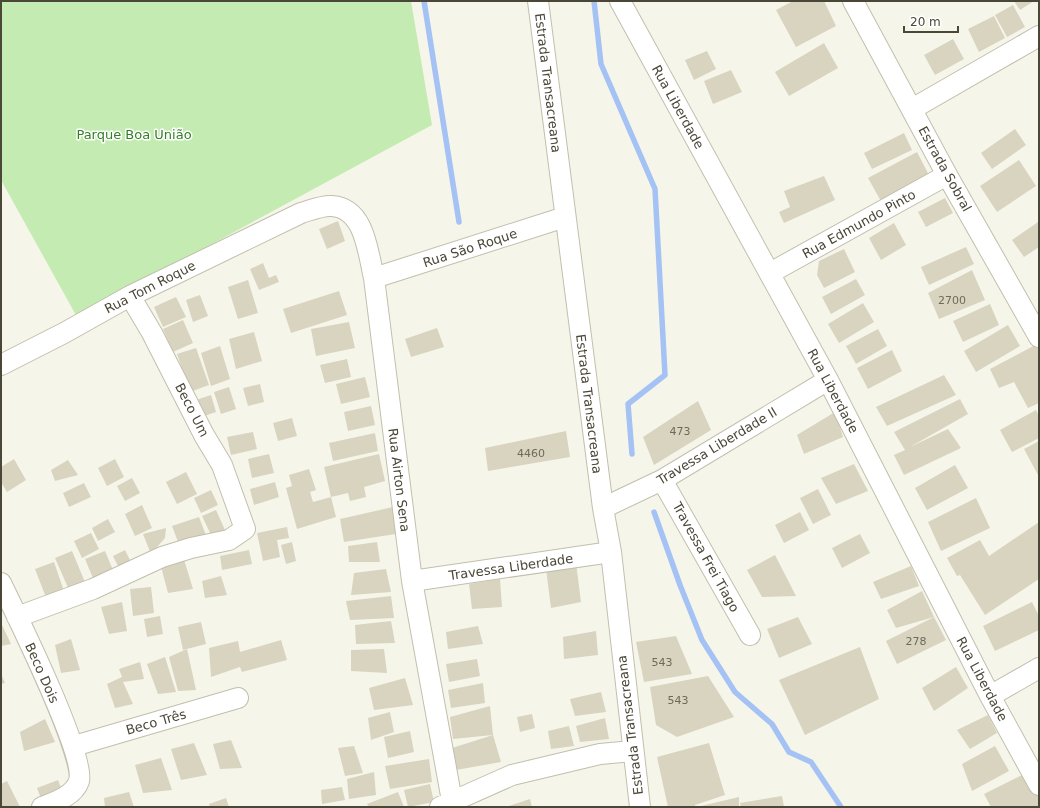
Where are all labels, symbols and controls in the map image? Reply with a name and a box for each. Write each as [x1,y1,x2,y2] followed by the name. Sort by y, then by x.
[904,8,958,34] scale bar
[532,12,564,154] street label: Estrada Transacreana
[910,15,941,29] text: 20 m
[649,62,707,152] street label: Rua Liberdade
[915,124,975,214] street label: Estrada Sobral
[76,127,192,142] park label: Parque Boa União
[800,187,918,261] street label: Rua Edmundo Pinto
[421,226,519,270] street label: Rua São Roque
[102,258,198,316] street label: Rua Tom Roque
[938,294,966,307] house number: 2700
[573,333,605,475] street label: Estrada Transacreana
[804,346,862,436] street label: Rua Liberdade
[172,381,212,439] street label: Beco Um
[653,404,780,488] street label: Travessa Liberdade II
[670,425,691,438] house number: 473
[385,427,413,533] street label: Rua Airton Sena
[517,447,545,460] house number: 4460
[669,499,742,615] street label: Travessa Frei Tiago
[447,551,574,583] street label: Travessa Liberdade
[953,634,1011,724] street label: Rua Liberdade
[906,635,927,648] house number: 278
[22,640,62,706] street label: Beco Dois
[614,654,646,796] street label: Estrada Transacreana
[652,656,673,669] house number: 543
[668,694,689,707] house number: 543
[124,706,188,738] street label: Beco Três

